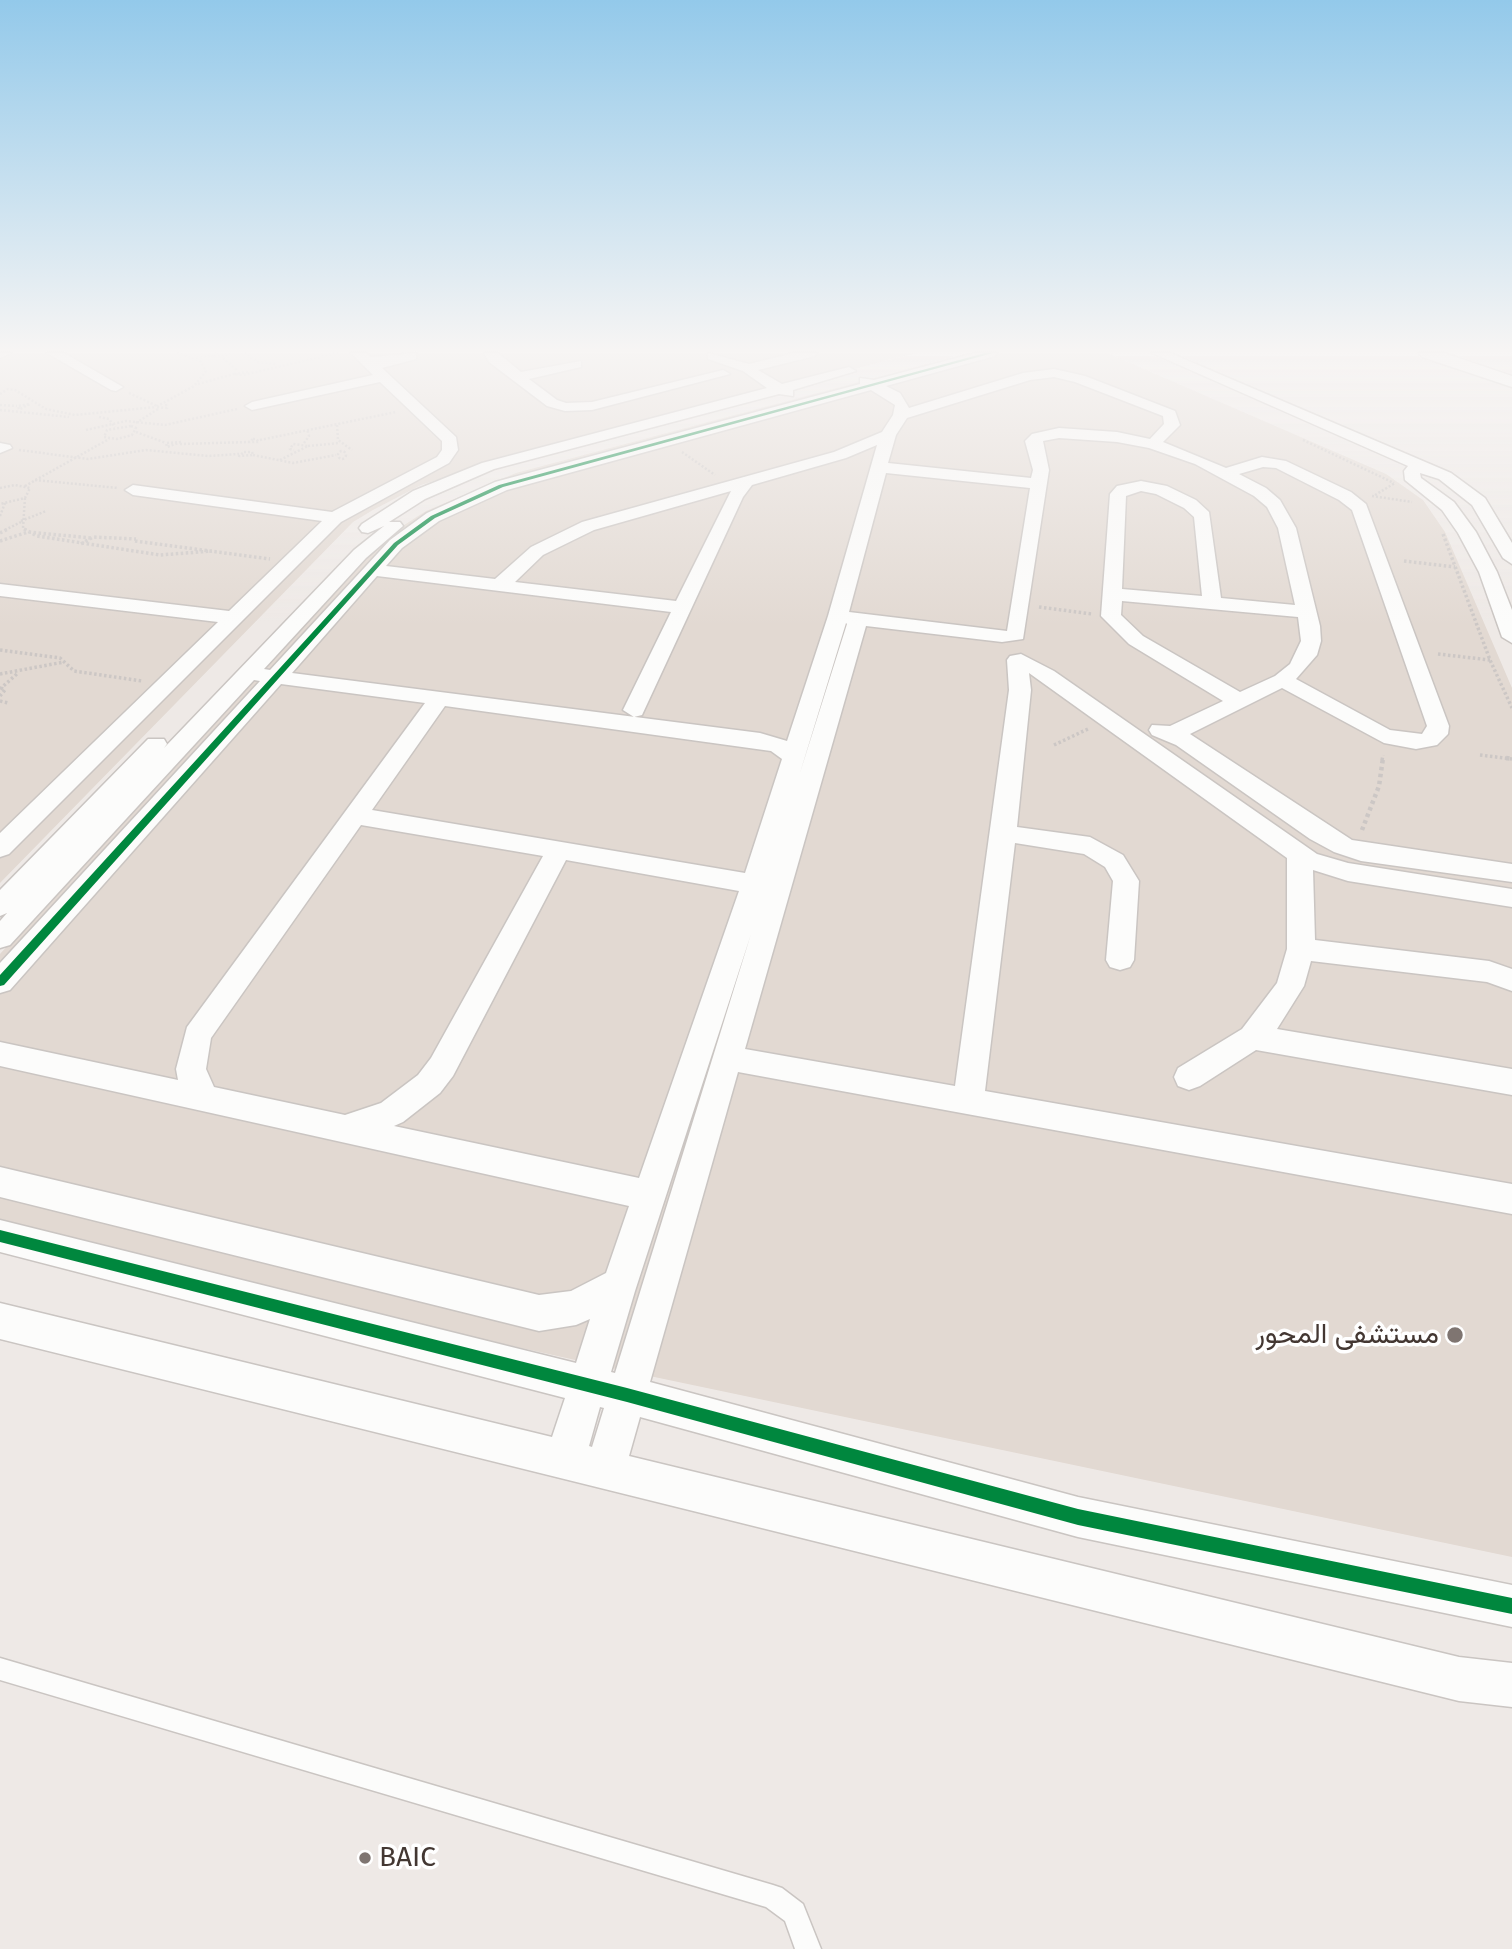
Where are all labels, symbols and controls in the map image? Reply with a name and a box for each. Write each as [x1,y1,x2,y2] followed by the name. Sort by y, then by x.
[1255,1318,1439,1352] place label: مستشفى المحور
[1445,1325,1465,1345] marker: مستشفى المحور
[379,1841,436,1875] place label: BAIC
[357,1850,373,1866] marker: BAIC

